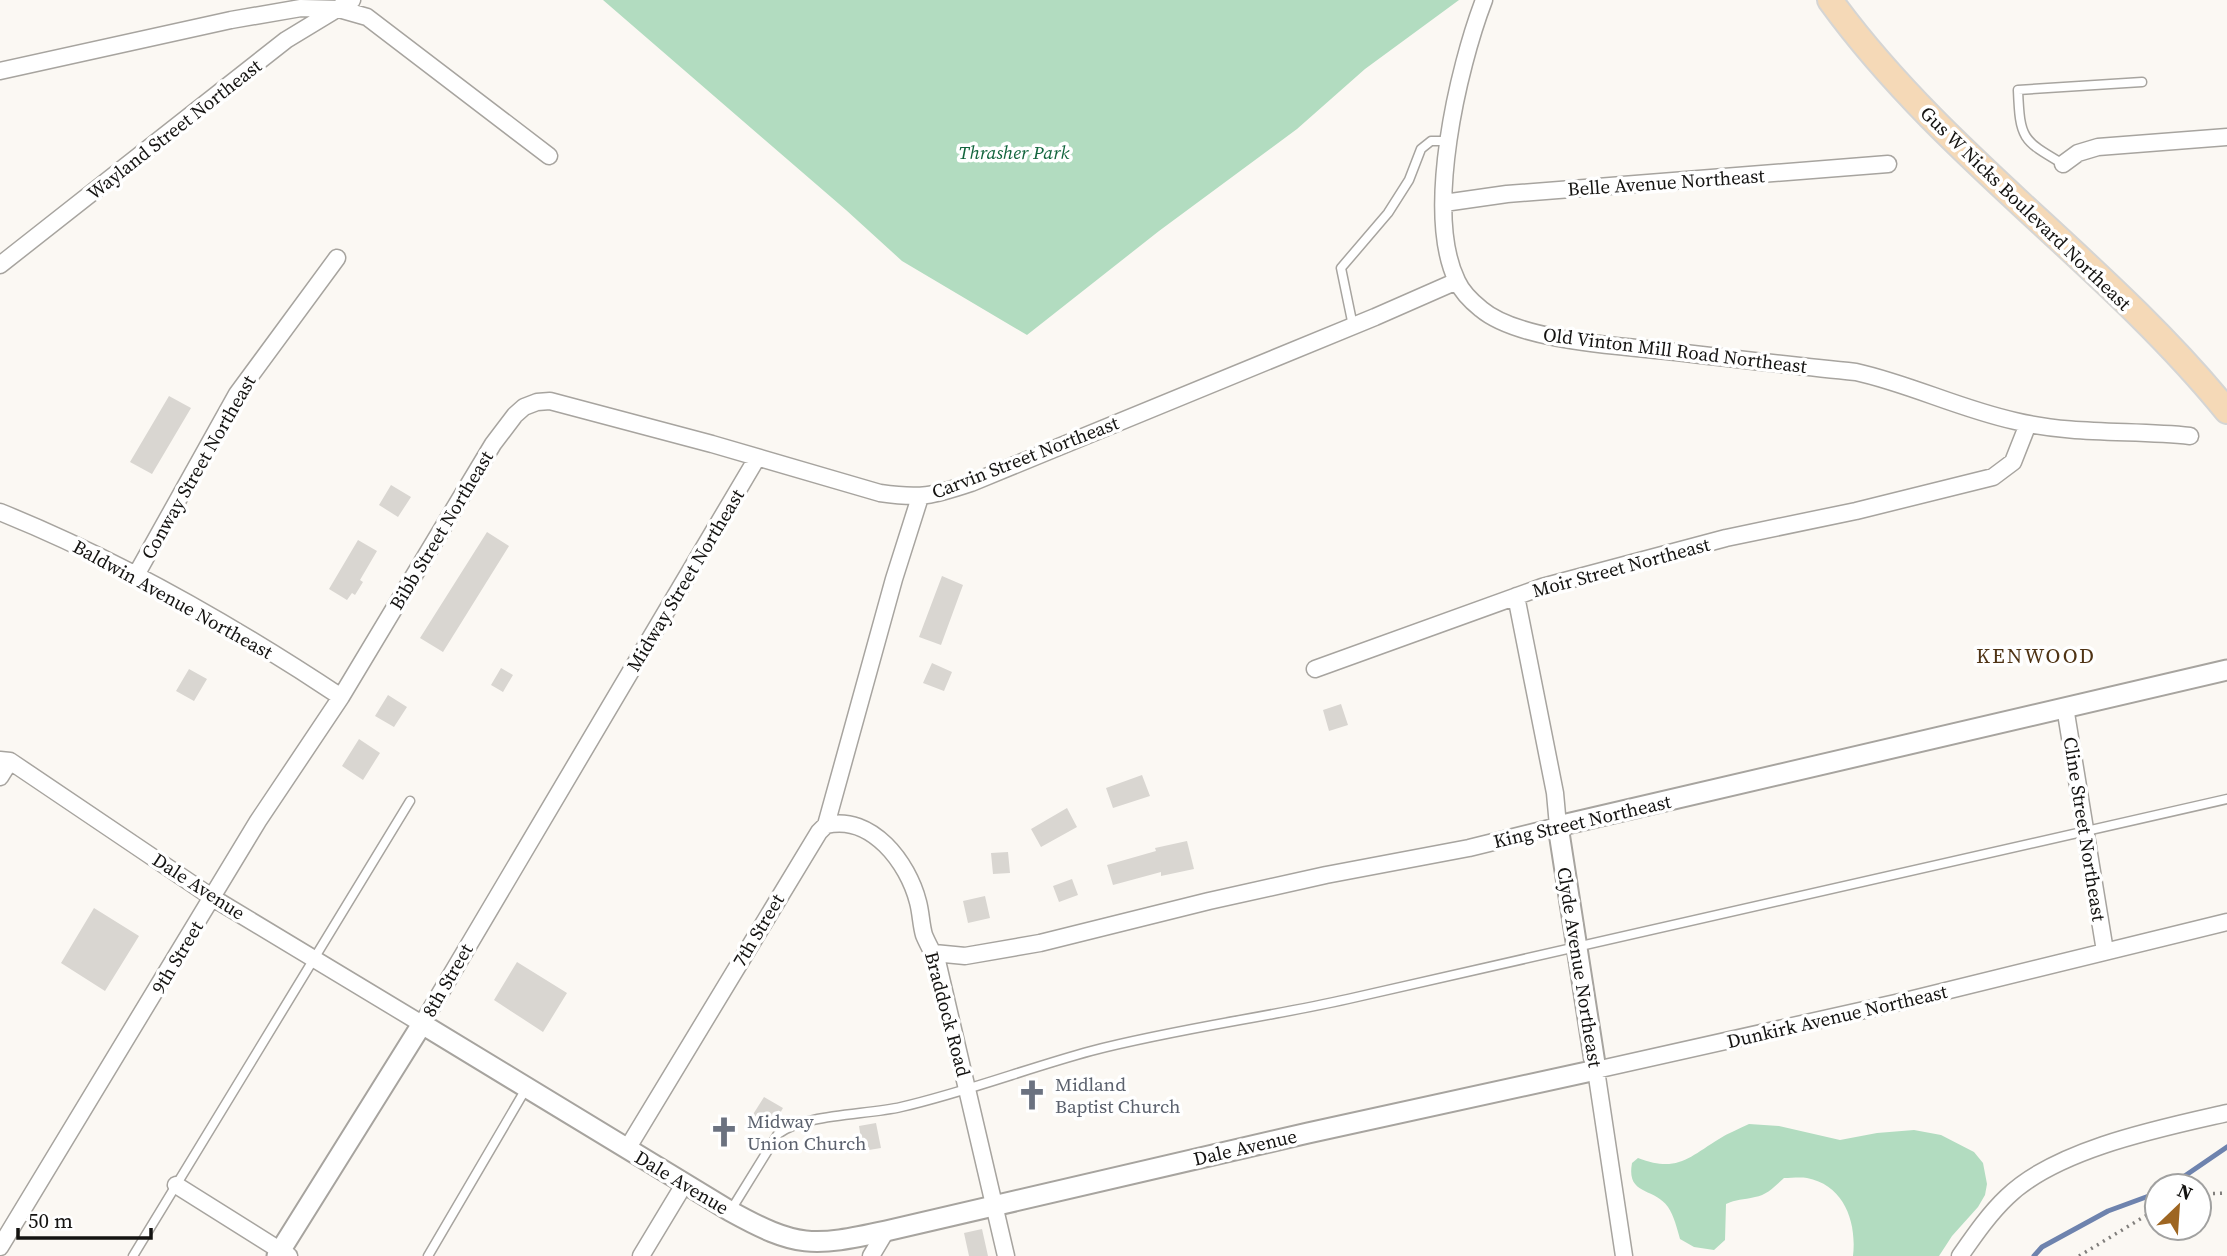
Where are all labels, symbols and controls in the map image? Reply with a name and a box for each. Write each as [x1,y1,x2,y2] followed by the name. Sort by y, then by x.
[81,52,267,205] street label: Wayland Street Northeast
[1915,100,2138,316] street label: Gus W Nicks Boulevard Northeast
[959,139,1069,165] park label: Thrasher Park
[1567,162,1766,202] street label: Belle Avenue Northeast
[1542,321,1809,379] street label: Old Vinton Mill Road Northeast
[135,370,262,564] street label: Conway Street Northeast
[928,409,1123,505] street label: Carvin Street Northeast
[383,445,499,614] street label: Bibb Street Northeast
[620,483,750,676] street label: Midway Street Northeast
[1529,531,1713,603] street label: Moir Street Northeast
[69,533,278,665] street label: Baldwin Avenue Northeast
[1976,641,2096,670] district label: KENWOOD
[2058,735,2113,924] street label: Cline Street Northeast
[1491,788,1674,854] street label: King Street Northeast
[148,846,250,926] street label: Dale Avenue
[1551,865,1609,1070] street label: Clyde Avenue Northeast
[726,888,790,971] street label: 7th Street
[145,915,209,998] street label: 9th Street
[416,938,479,1021] street label: 8th Street
[919,949,977,1080] street label: Braddock Road
[1724,978,1951,1054] street label: Dunkirk Avenue Northeast
[1055,1071,1181,1119] place label: Midland Baptist Church
[1015,1078,1049,1112] church icon: Midland Baptist Church
[747,1108,867,1156] place label: Midway Union Church
[707,1115,741,1149] church icon: Midway Union Church
[1191,1122,1299,1172] street label: Dale Avenue
[630,1144,734,1220] street label: Dale Avenue
[2143,1172,2213,1242] north arrow
[2173,1177,2197,1206] text: N
[18,1196,150,1240] scale bar
[28,1206,73,1235] text: 50 m

